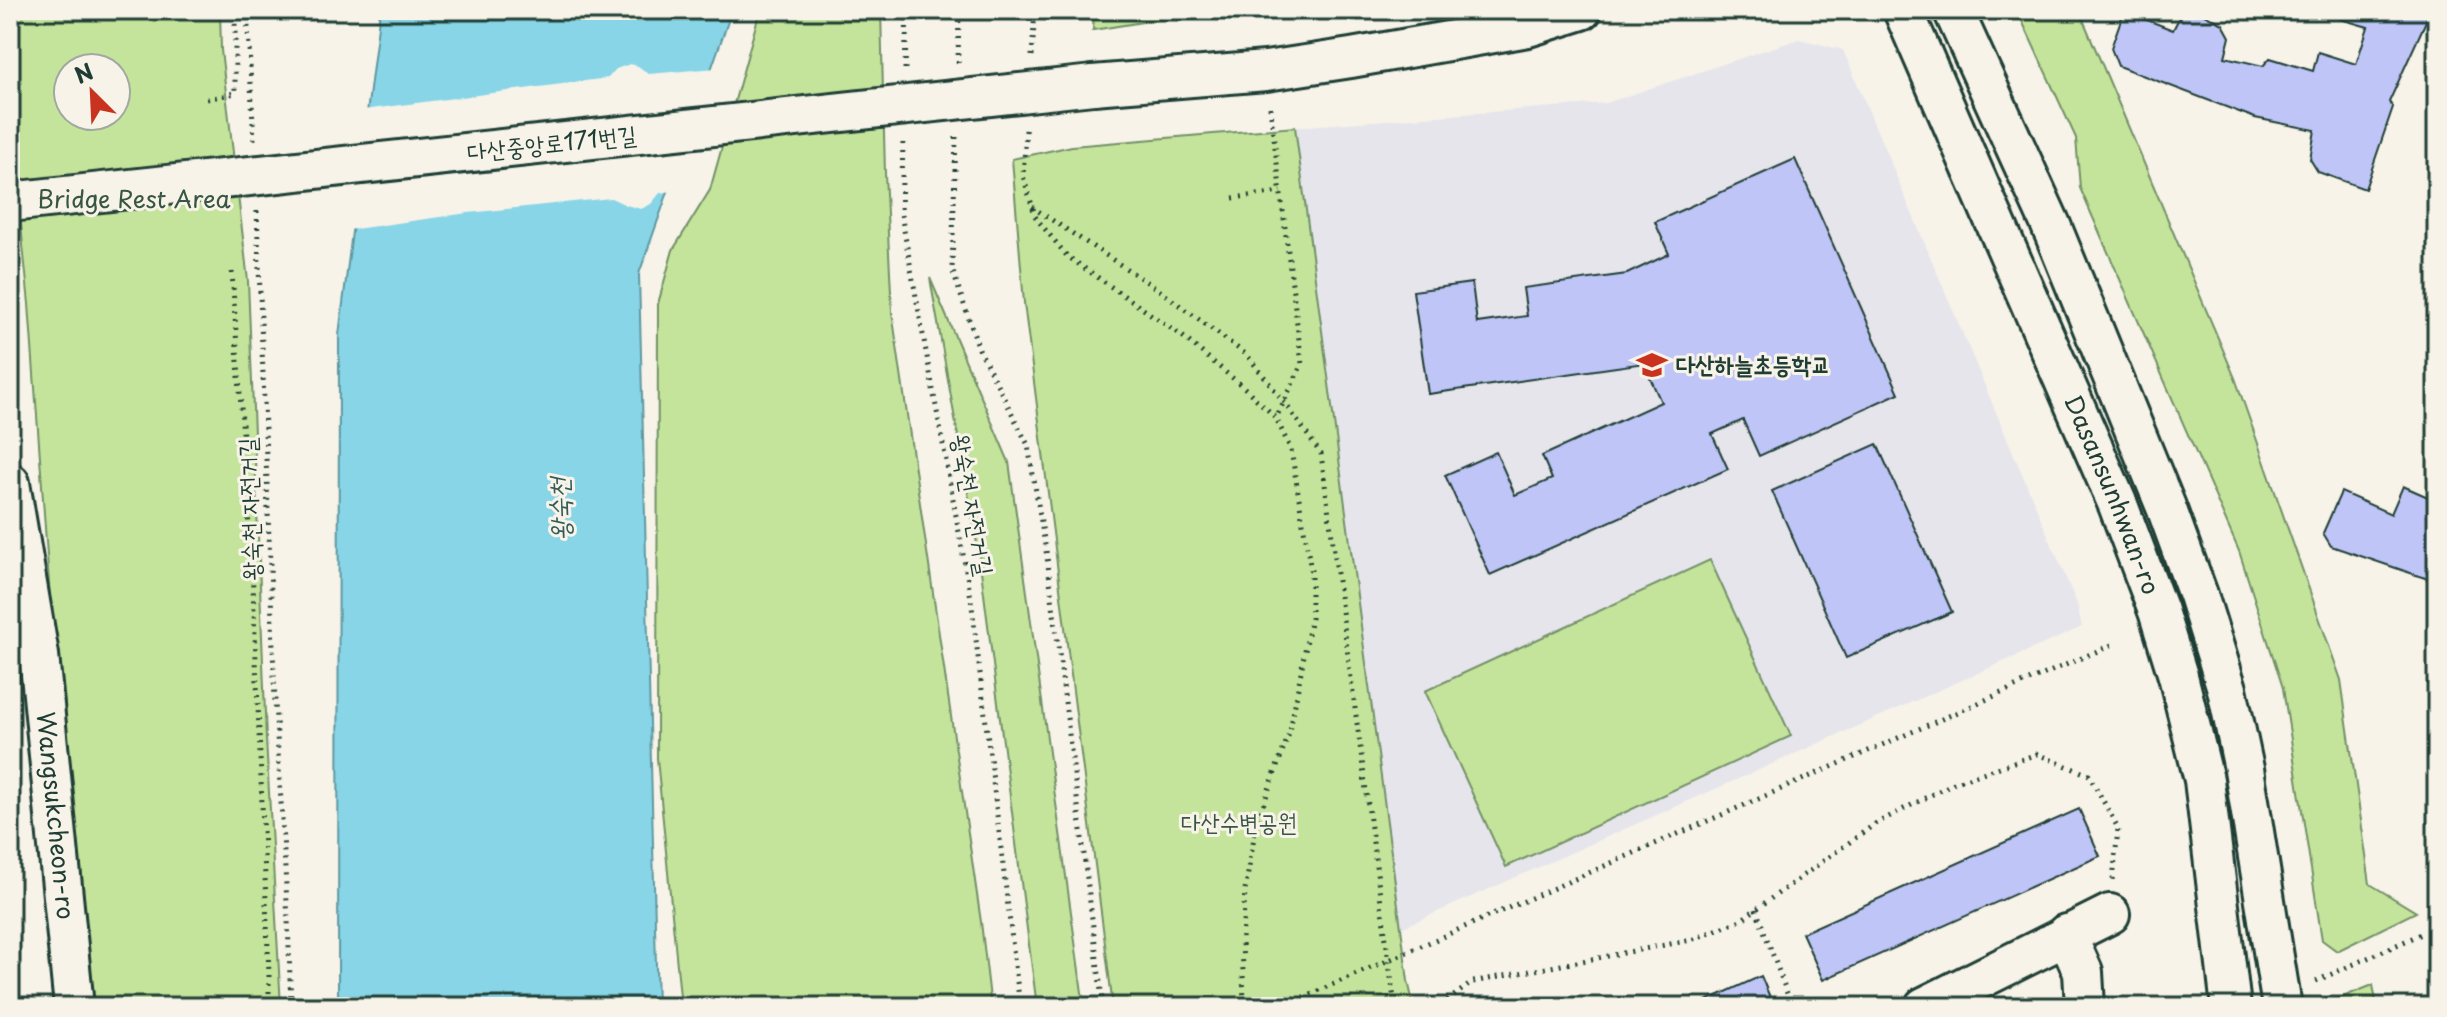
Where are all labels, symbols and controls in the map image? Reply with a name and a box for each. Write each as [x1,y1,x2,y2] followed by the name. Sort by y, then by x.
[52,52,132,132] north arrow
[69,54,98,91] text: N
[465,115,638,169] street label: 다산중앙로171번길
[37,180,231,216] park label: Bridge Rest Area
[1676,345,1831,381] place label: 다산하늘초등학교
[1635,348,1669,382] school or university icon: 다산하늘초등학교
[2056,389,2170,599] street label: Dasansunhwan-ro
[944,431,1004,578] street label: 왕숙천 자전거길
[228,437,268,581] street label: 왕숙천 자전거길
[538,474,579,541] water label: 왕숙천
[29,710,85,921] street label: Wangsukcheon-ro
[1181,803,1297,839] park label: 다산수변공원

